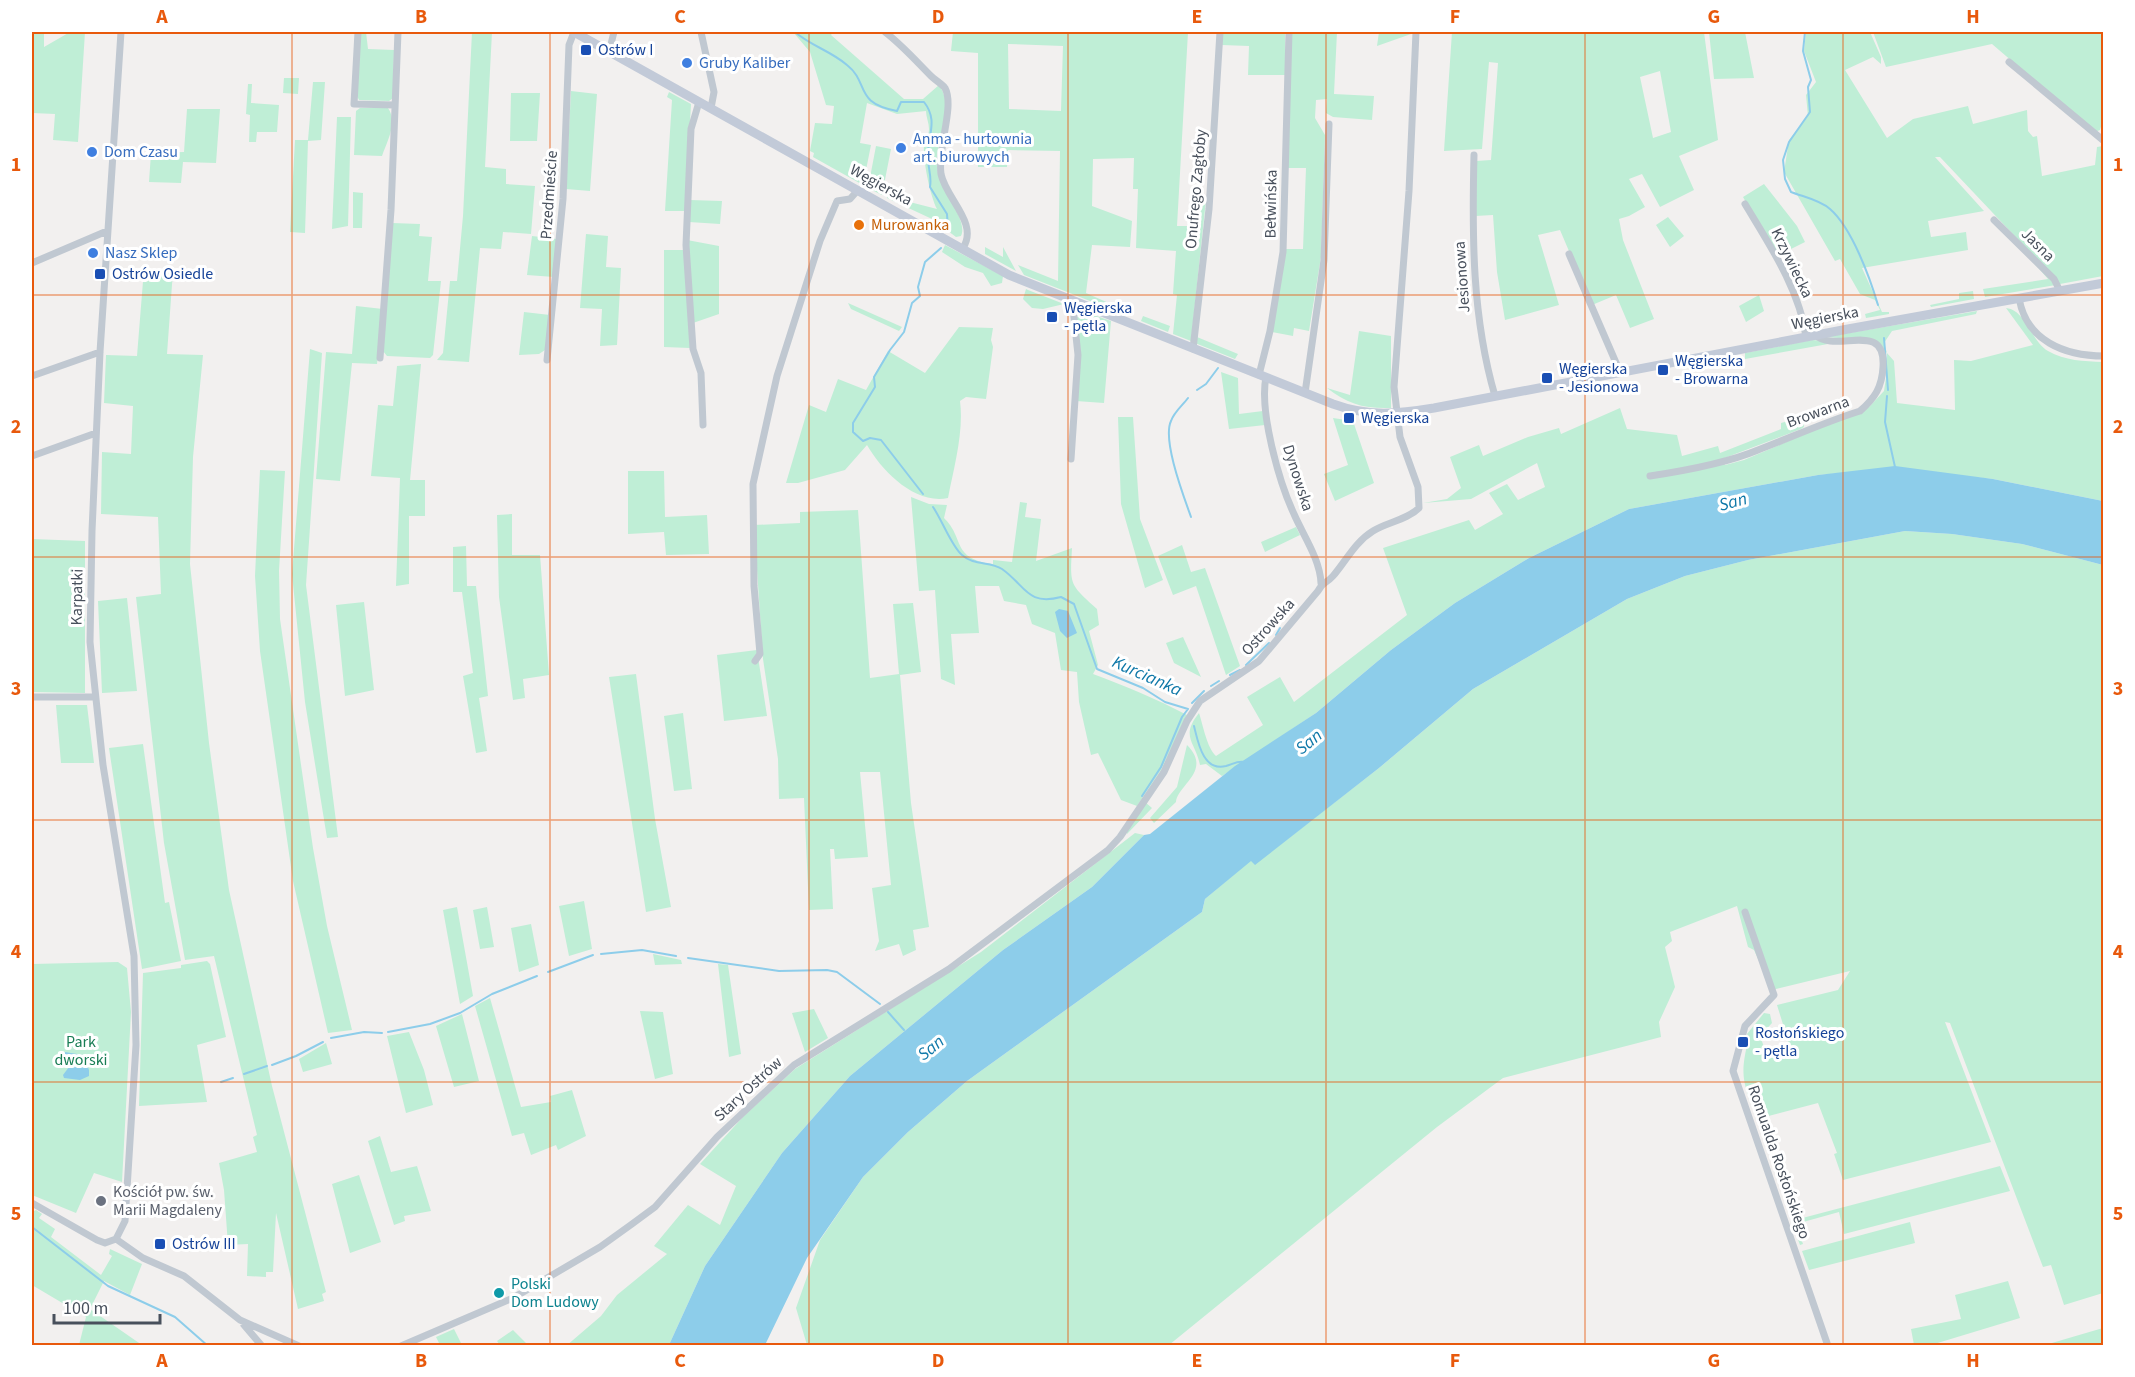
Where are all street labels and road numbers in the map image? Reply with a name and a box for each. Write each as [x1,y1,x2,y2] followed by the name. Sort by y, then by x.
[1180,128,1212,250] street label: Onufrego Zagłoby
[535,150,563,240] street label: Przedmieście
[846,159,916,211] street label: Węgierska
[1259,169,1283,239] street label: Bełwińska
[2016,223,2060,267] street label: Jasna
[1766,224,1818,302] street label: Krzywiecka
[1449,240,1475,314] street label: Jesionowa
[1789,301,1861,335] street label: Węgierska
[1784,391,1852,433] street label: Browarna
[1277,442,1319,514] street label: Dynowska
[66,568,88,626] street label: Karpatki
[1236,593,1300,661] street label: Ostrowska
[709,1051,787,1126] street label: Stary Ostrów
[1742,1082,1816,1242] street label: Romualda Rosłońskiego

